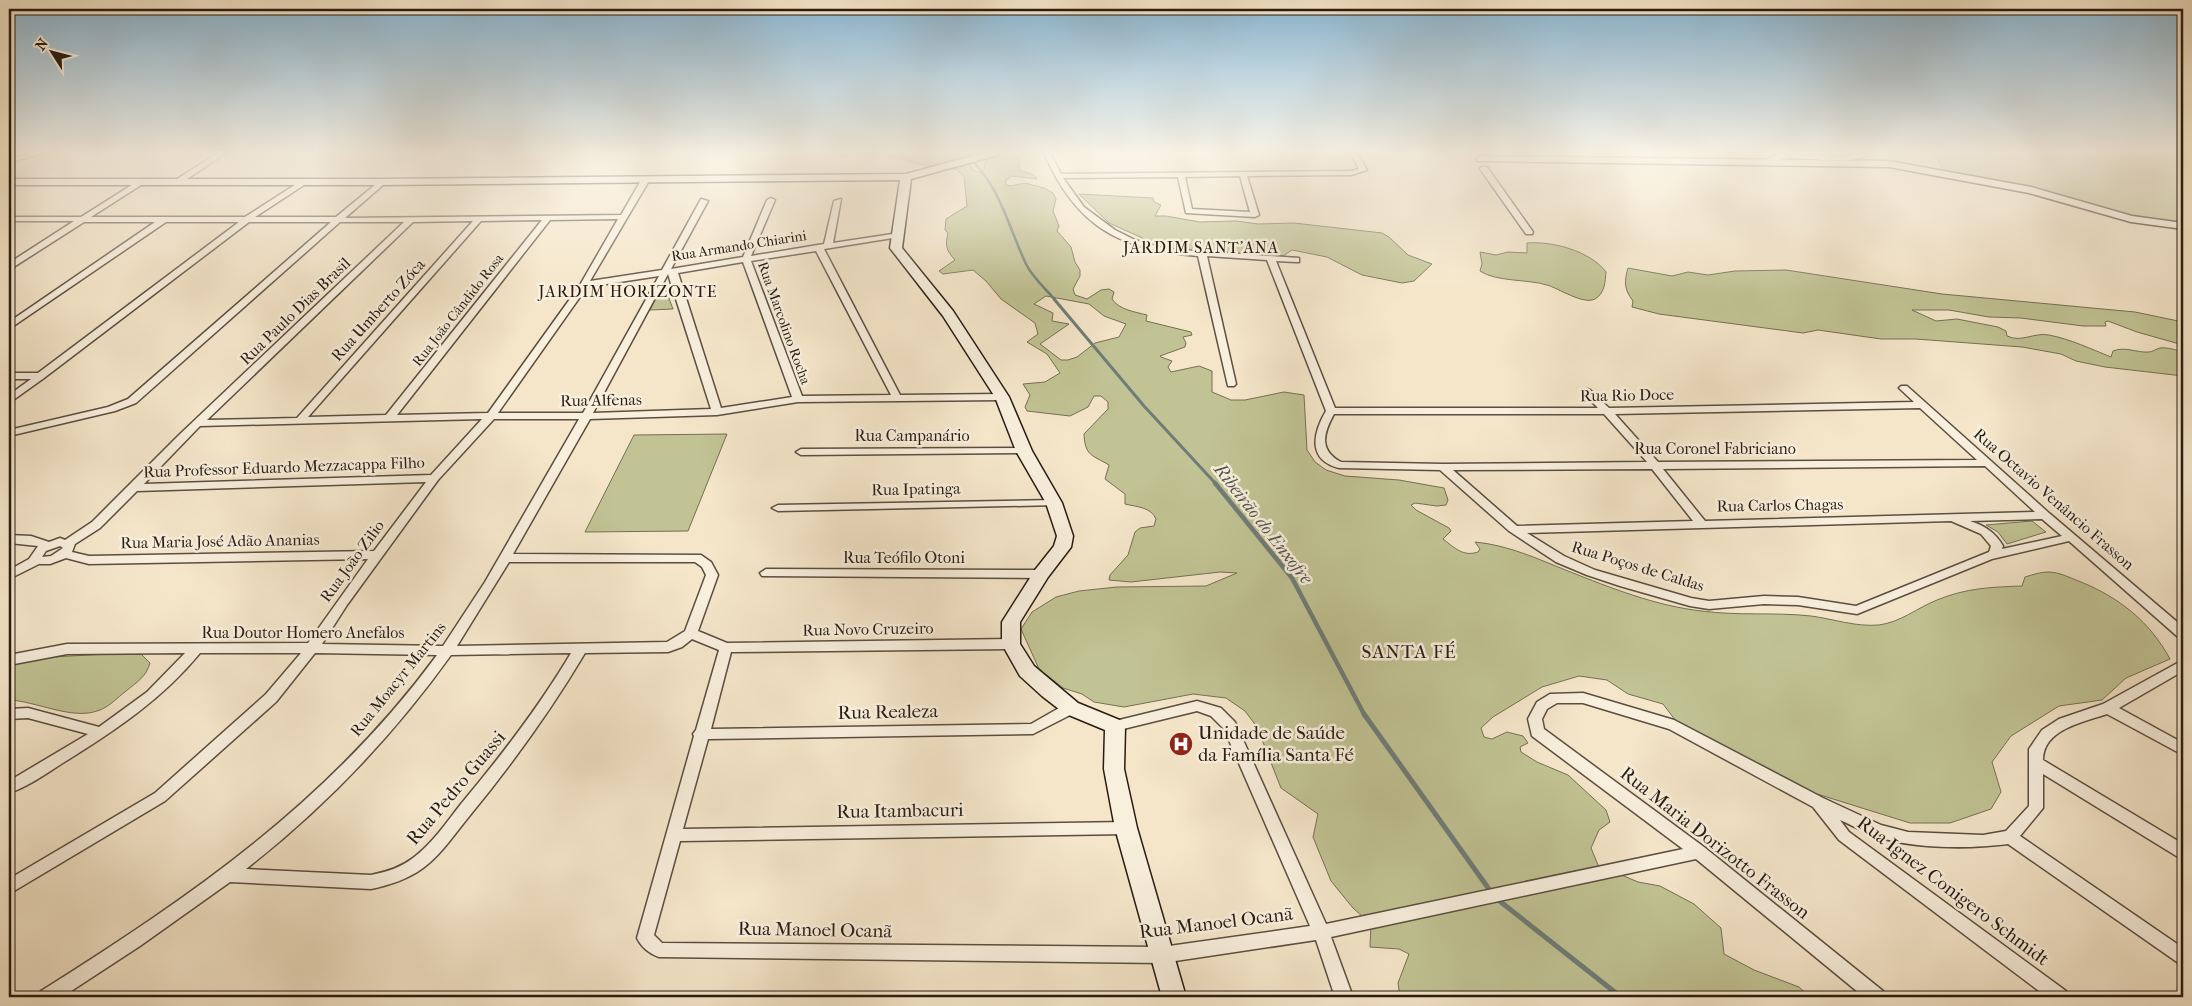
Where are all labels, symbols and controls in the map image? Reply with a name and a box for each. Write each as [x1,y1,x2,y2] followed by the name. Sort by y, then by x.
[28,28,78,78] north arrow
[32,35,52,54] text: N
[670,227,808,265] street label: Rua Armando Chiarini
[1121,238,1279,257] district label: JARDIM SANT'ANA
[409,250,508,370] street label: Rua João Cândido Rosa
[236,253,355,369] street label: Rua Paulo Dias Brasil
[327,255,429,365] street label: Rua Umberto Zóca
[754,259,814,387] street label: Rua Marcolino Rocha
[537,282,717,301] district label: JARDIM HORIZONTE
[1580,385,1674,405] street label: Rua Rio Doce
[560,390,642,410] street label: Rua Alfenas
[1970,424,2139,574] street label: Rua Octavio Venâncio Frasson
[855,426,970,445] street label: Rua Campanário
[1634,439,1796,458] street label: Rua Coronel Fabriciano
[143,453,425,481] street label: Rua Professor Eduardo Mezzacappa Filho
[1209,459,1317,589] water label: Ribeirão do Enxofre
[871,479,961,499] street label: Rua Ipatinga
[1716,494,1844,516] street label: Rua Carlos Chagas
[316,516,388,606] street label: Rua João Zilio
[120,530,320,552] street label: Rua Maria José Adão Ananias
[1569,537,1707,595] street label: Rua Poços de Caldas
[843,548,965,567] street label: Rua Teófilo Otoni
[346,618,450,740] street label: Rua Moacyr Martins
[802,618,934,640] street label: Rua Novo Cruzeiro
[202,623,404,642] street label: Rua Doutor Homero Anefalos
[1361,641,1457,663] district label: SANTA FÉ
[838,700,939,724] street label: Rua Realeza
[1198,722,1354,766] place label: Unidade de Saúde da Família Santa Fé
[402,726,510,850] street label: Rua Pedro Guassi
[1168,731,1194,757] hospital icon: Unidade de Saúde da Família Santa Fé
[1616,762,1814,924] street label: Rua Maria Dorizotto Frasson
[836,799,964,823] street label: Rua Itambacuri
[1853,812,2054,971] street label: Rua Ignez Conigero Schmidt
[1138,903,1294,943] street label: Rua Manoel Ocanã
[738,918,893,942] street label: Rua Manoel Ocanã

